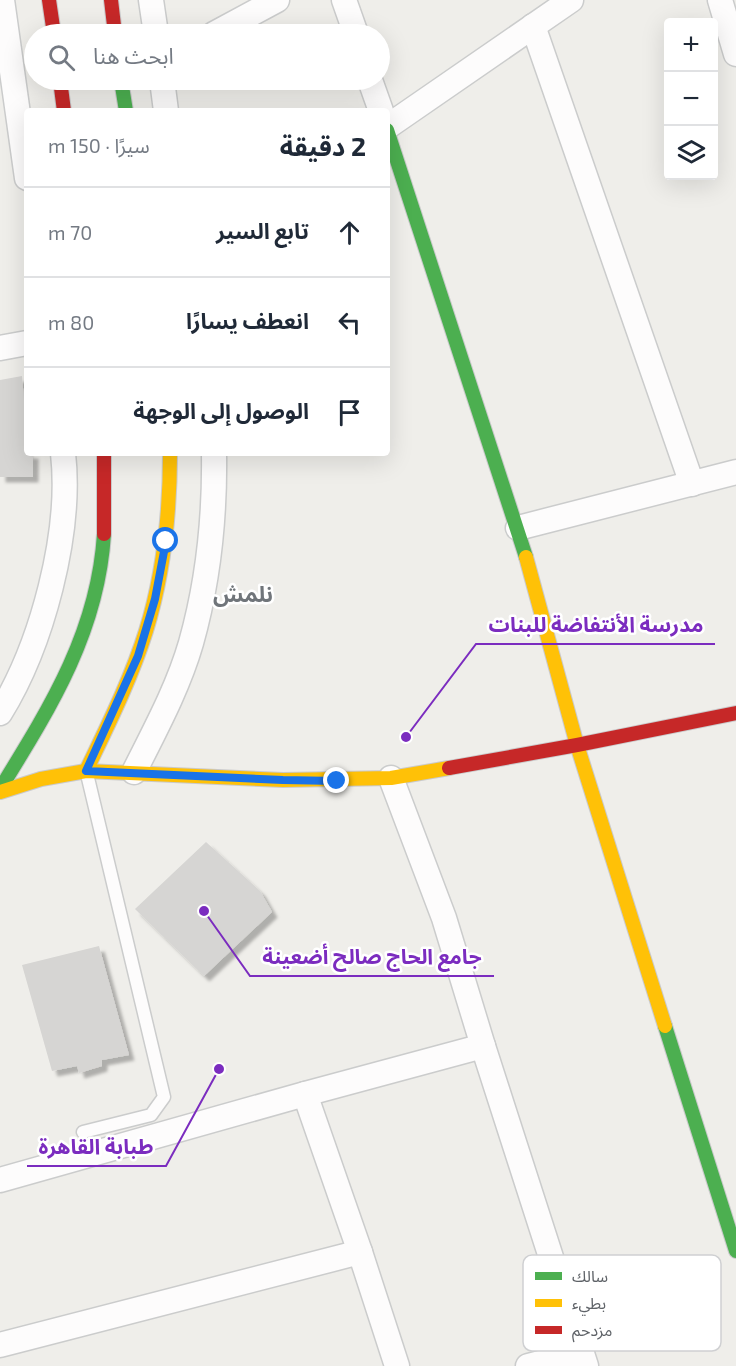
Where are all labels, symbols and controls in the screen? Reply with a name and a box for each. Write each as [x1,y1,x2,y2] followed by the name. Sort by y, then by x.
[664,18,718,180] map controls
[664,18,718,72] button: +
[24,24,390,90] search box
[45,41,78,74] icon: search
[93,42,174,68] text: ابحث هنا
[664,72,718,126] button: −
[664,126,718,180] button: layers
[280,130,366,161] text: 2 دقيقة
[48,133,150,157] text: سيرًا · 150 m
[333,216,366,249] icon: ahead
[216,217,309,243] text: تابع السير
[48,220,92,244] text: 70 m
[333,306,366,339] icon: left
[186,307,309,333] text: انعطف يسارًا
[48,310,94,334] text: 80 m
[333,396,366,429] icon: arrive
[133,397,309,423] text: الوصول إلى الوجهة
[152,527,178,553] route start
[213,580,273,607] district label: نلمش
[476,605,715,644] callout: مدرسة الأنتفاضة للبنات
[489,611,703,637] text: مدرسة الأنتفاضة للبنات
[323,767,349,793] route end
[250,937,494,976] callout: جامع الحاج صالح أضعينة
[262,943,482,972] text: جامع الحاج صالح أضعينة
[27,1127,166,1166] callout: طبابة القاهرة
[39,1133,153,1159] text: طبابة القاهرة
[523,1255,721,1351] legend
[572,1266,608,1285] text: سالك
[572,1293,606,1316] text: بطيء
[572,1320,612,1343] text: مزدحم

